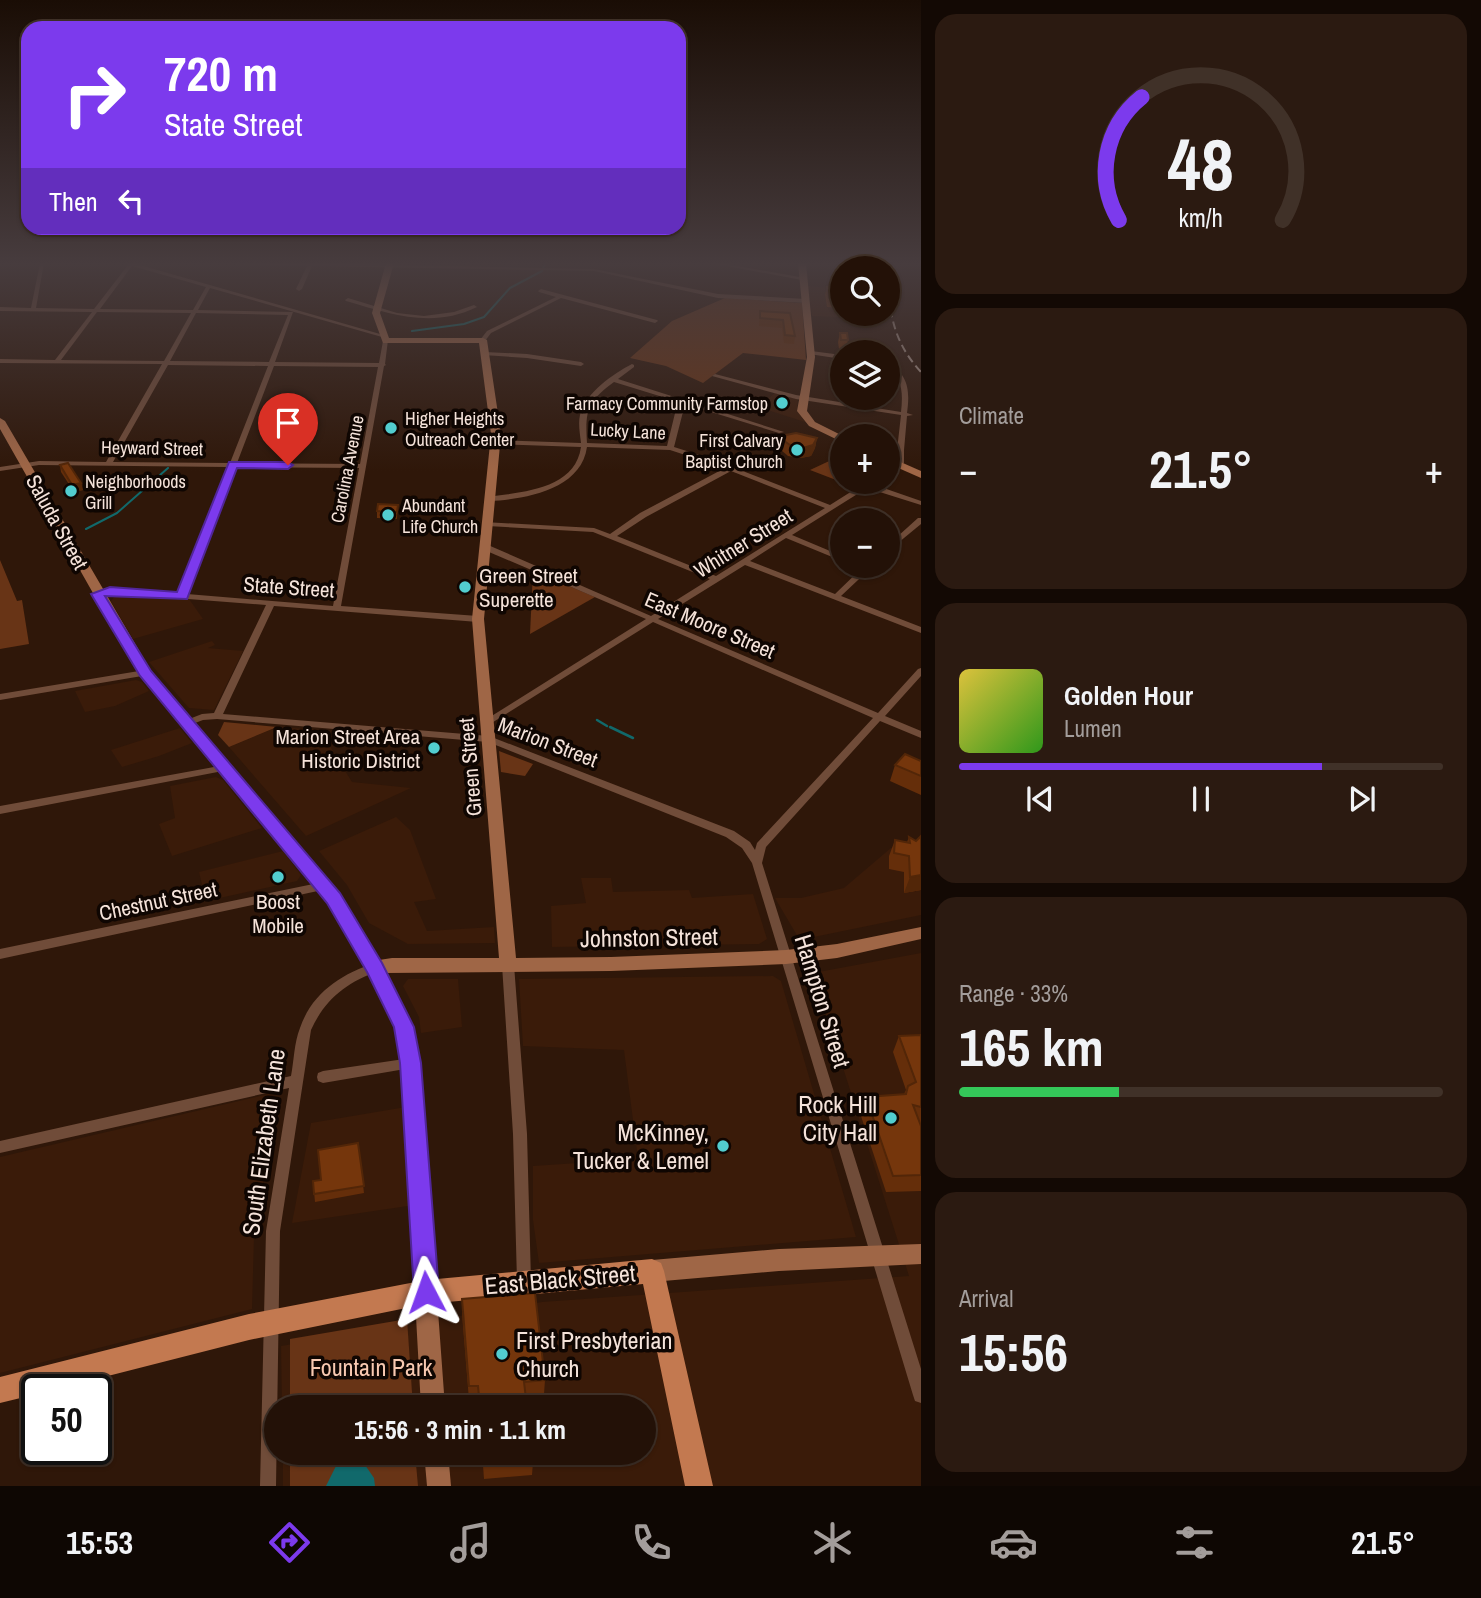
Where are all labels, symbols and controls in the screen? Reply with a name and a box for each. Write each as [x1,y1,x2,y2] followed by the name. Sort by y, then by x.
[164,40,278,106] text: 720 m
[49,49,140,140] icon: right
[164,103,303,146] text: State Street
[1168,116,1234,214] text: 48
[112,182,150,220] icon: left
[49,184,98,219] text: Then
[1179,201,1223,235] text: km/h
[830,256,900,578] map controls
[830,256,900,326] button: search
[830,340,900,410] button: layers
[566,391,768,416] place label: Farmacy Community Farmstop
[258,393,318,465] pin
[774,395,790,411] marker: Farmacy Community Farmstop
[959,400,1024,431] text: Climate
[269,404,307,442] icon: arrive
[405,406,514,452] place label: Higher Heights Outreach Center
[324,413,370,525] street label: Carolina Avenue
[590,417,666,445] street label: Lucky Lane
[383,420,399,436] marker: Higher Heights Outreach Center
[830,424,900,494] button: +
[685,428,784,474] place label: First Calvary Baptist Church
[1149,434,1253,504] text: 21.5°
[101,435,203,461] street label: Heyward Street
[789,442,805,458] marker: First Calvary Baptist Church
[959,444,977,495] text: −
[1425,444,1443,495] text: +
[19,469,95,575] street label: Saluda Street
[85,469,186,515] place label: Neighborhoods Grill
[63,483,79,499] marker: Neighborhoods Grill
[401,493,478,539] place label: Abundant Life Church
[688,501,798,585] street label: Whitner Street
[380,507,396,523] marker: Abundant Life Church
[830,508,900,578] button: −
[479,561,578,614] place label: Green Street Superette
[243,569,336,605] street label: State Street
[457,579,473,595] marker: Green Street Superette
[640,585,780,666] street label: East Moore Street
[1064,678,1193,713] text: Golden Hour
[494,710,602,774] street label: Marion Street
[1064,713,1122,744] text: Lumen
[451,716,489,817] street label: Green Street
[275,722,420,775] place label: Marion Street Area Historic District
[426,740,442,756] marker: Marion Street Area Historic District
[1021,780,1059,818] icon: previous
[1182,780,1220,818] icon: pause
[1343,780,1381,818] icon: next
[270,869,286,885] marker: Boost Mobile
[96,874,220,928] street label: Chestnut Street
[252,887,304,940] place label: Boost Mobile
[580,920,719,954] street label: Johnston Street
[788,930,859,1072] street label: Hampton Street
[959,978,1068,1009] text: Range · 33%
[959,1012,1104,1082] text: 165 km
[234,1047,292,1237] street label: South Elizabeth Lane
[798,1088,877,1148] place label: Rock Hill City Hall
[883,1110,899,1126] marker: Rock Hill City Hall
[573,1116,709,1176] place label: McKinney, Tucker & Lemel
[715,1138,731,1154] marker: McKinney, Tucker & Lemel
[389,1255,463,1329] position arrow
[483,1256,637,1302] street label: East Black Street
[959,1283,1014,1314] text: Arrival
[959,1317,1068,1387] text: 15:56
[516,1324,672,1384] place label: First Presbyterian Church
[494,1346,510,1362] marker: First Presbyterian Church
[310,1351,432,1383] park label: Fountain Park
[21,1374,112,1465] speed limit sign: 50
[354,1412,566,1447] text: 15:56 · 3 min · 1.1 km
[265,1518,314,1567] icon: directions
[446,1518,495,1567] icon: music
[627,1518,676,1567] icon: phone
[808,1518,857,1567] icon: climate
[989,1518,1038,1567] icon: car
[1170,1518,1219,1567] icon: filters
[66,1521,133,1564] text: 15:53
[1351,1521,1415,1564] text: 21.5°

